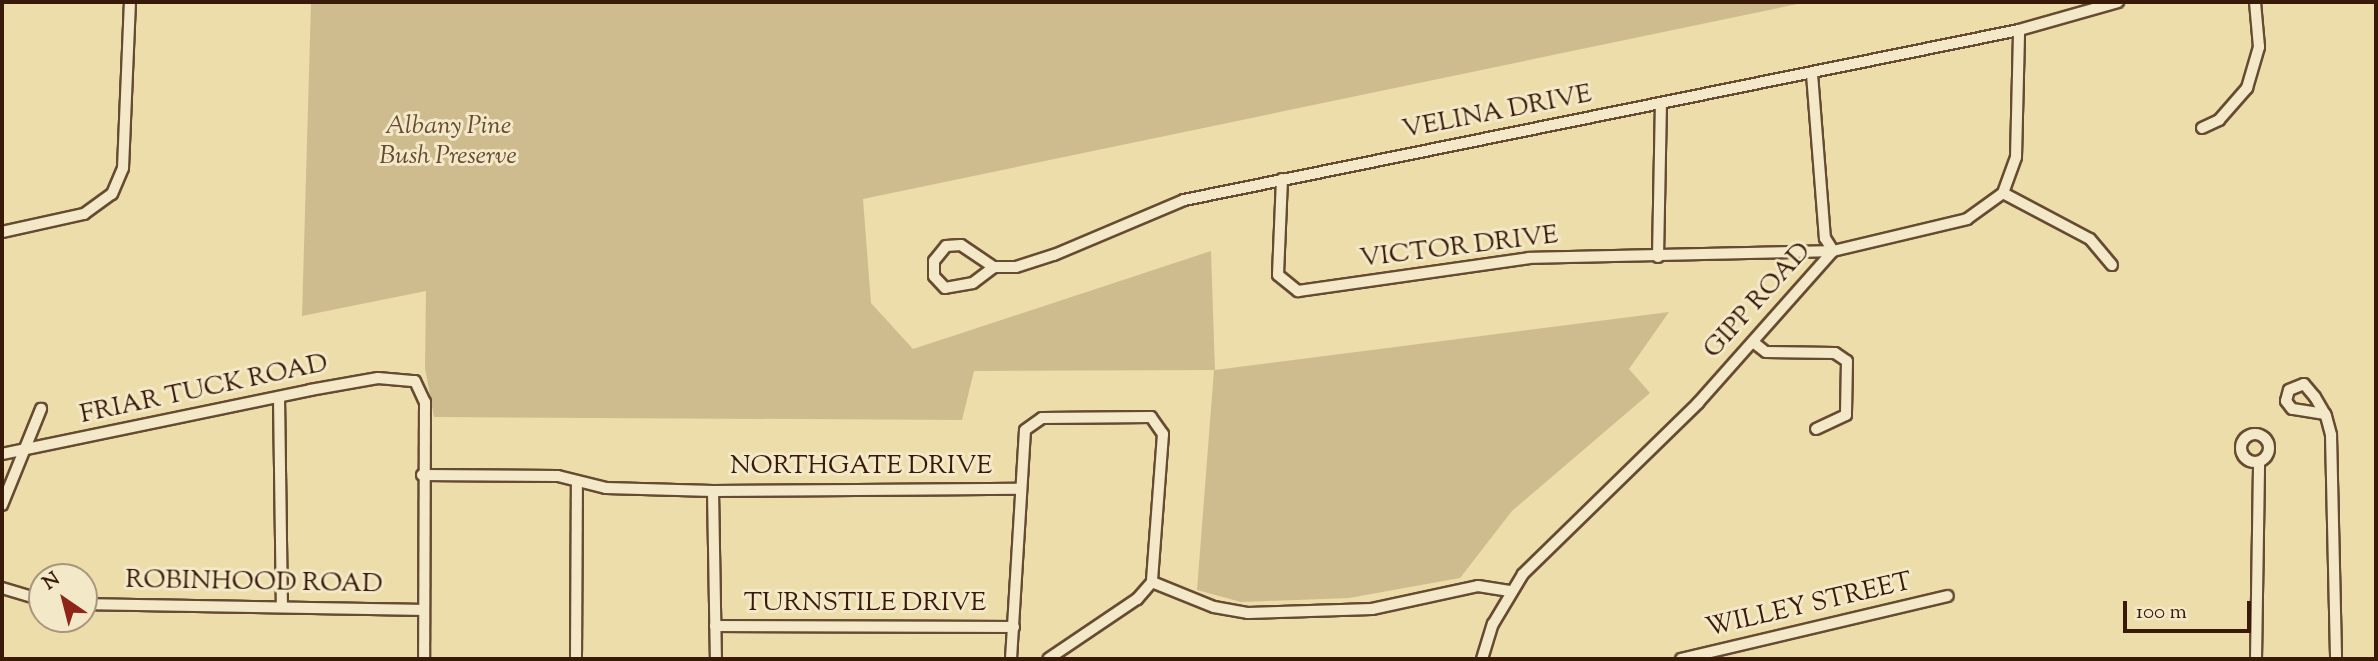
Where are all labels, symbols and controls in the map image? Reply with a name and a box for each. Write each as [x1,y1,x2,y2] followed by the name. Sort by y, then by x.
[1400,79,1594,147] street label: VELINA DRIVE
[379,111,517,172] park label: Albany Pine Bush Preserve
[1358,220,1560,276] street label: VICTOR DRIVE
[1698,237,1818,365] street label: GIPP ROAD
[77,349,331,431] street label: FRIAR TUCK ROAD
[730,451,992,483] street label: NORTHGATE DRIVE
[28,563,98,633] north arrow
[125,565,383,601] street label: ROBINHOOD ROAD
[38,567,66,597] text: N
[1703,567,1915,645] street label: WILLEY STREET
[744,588,986,620] street label: TURNSTILE DRIVE
[2126,588,2254,632] scale bar
[2136,598,2187,628] text: 100 m

